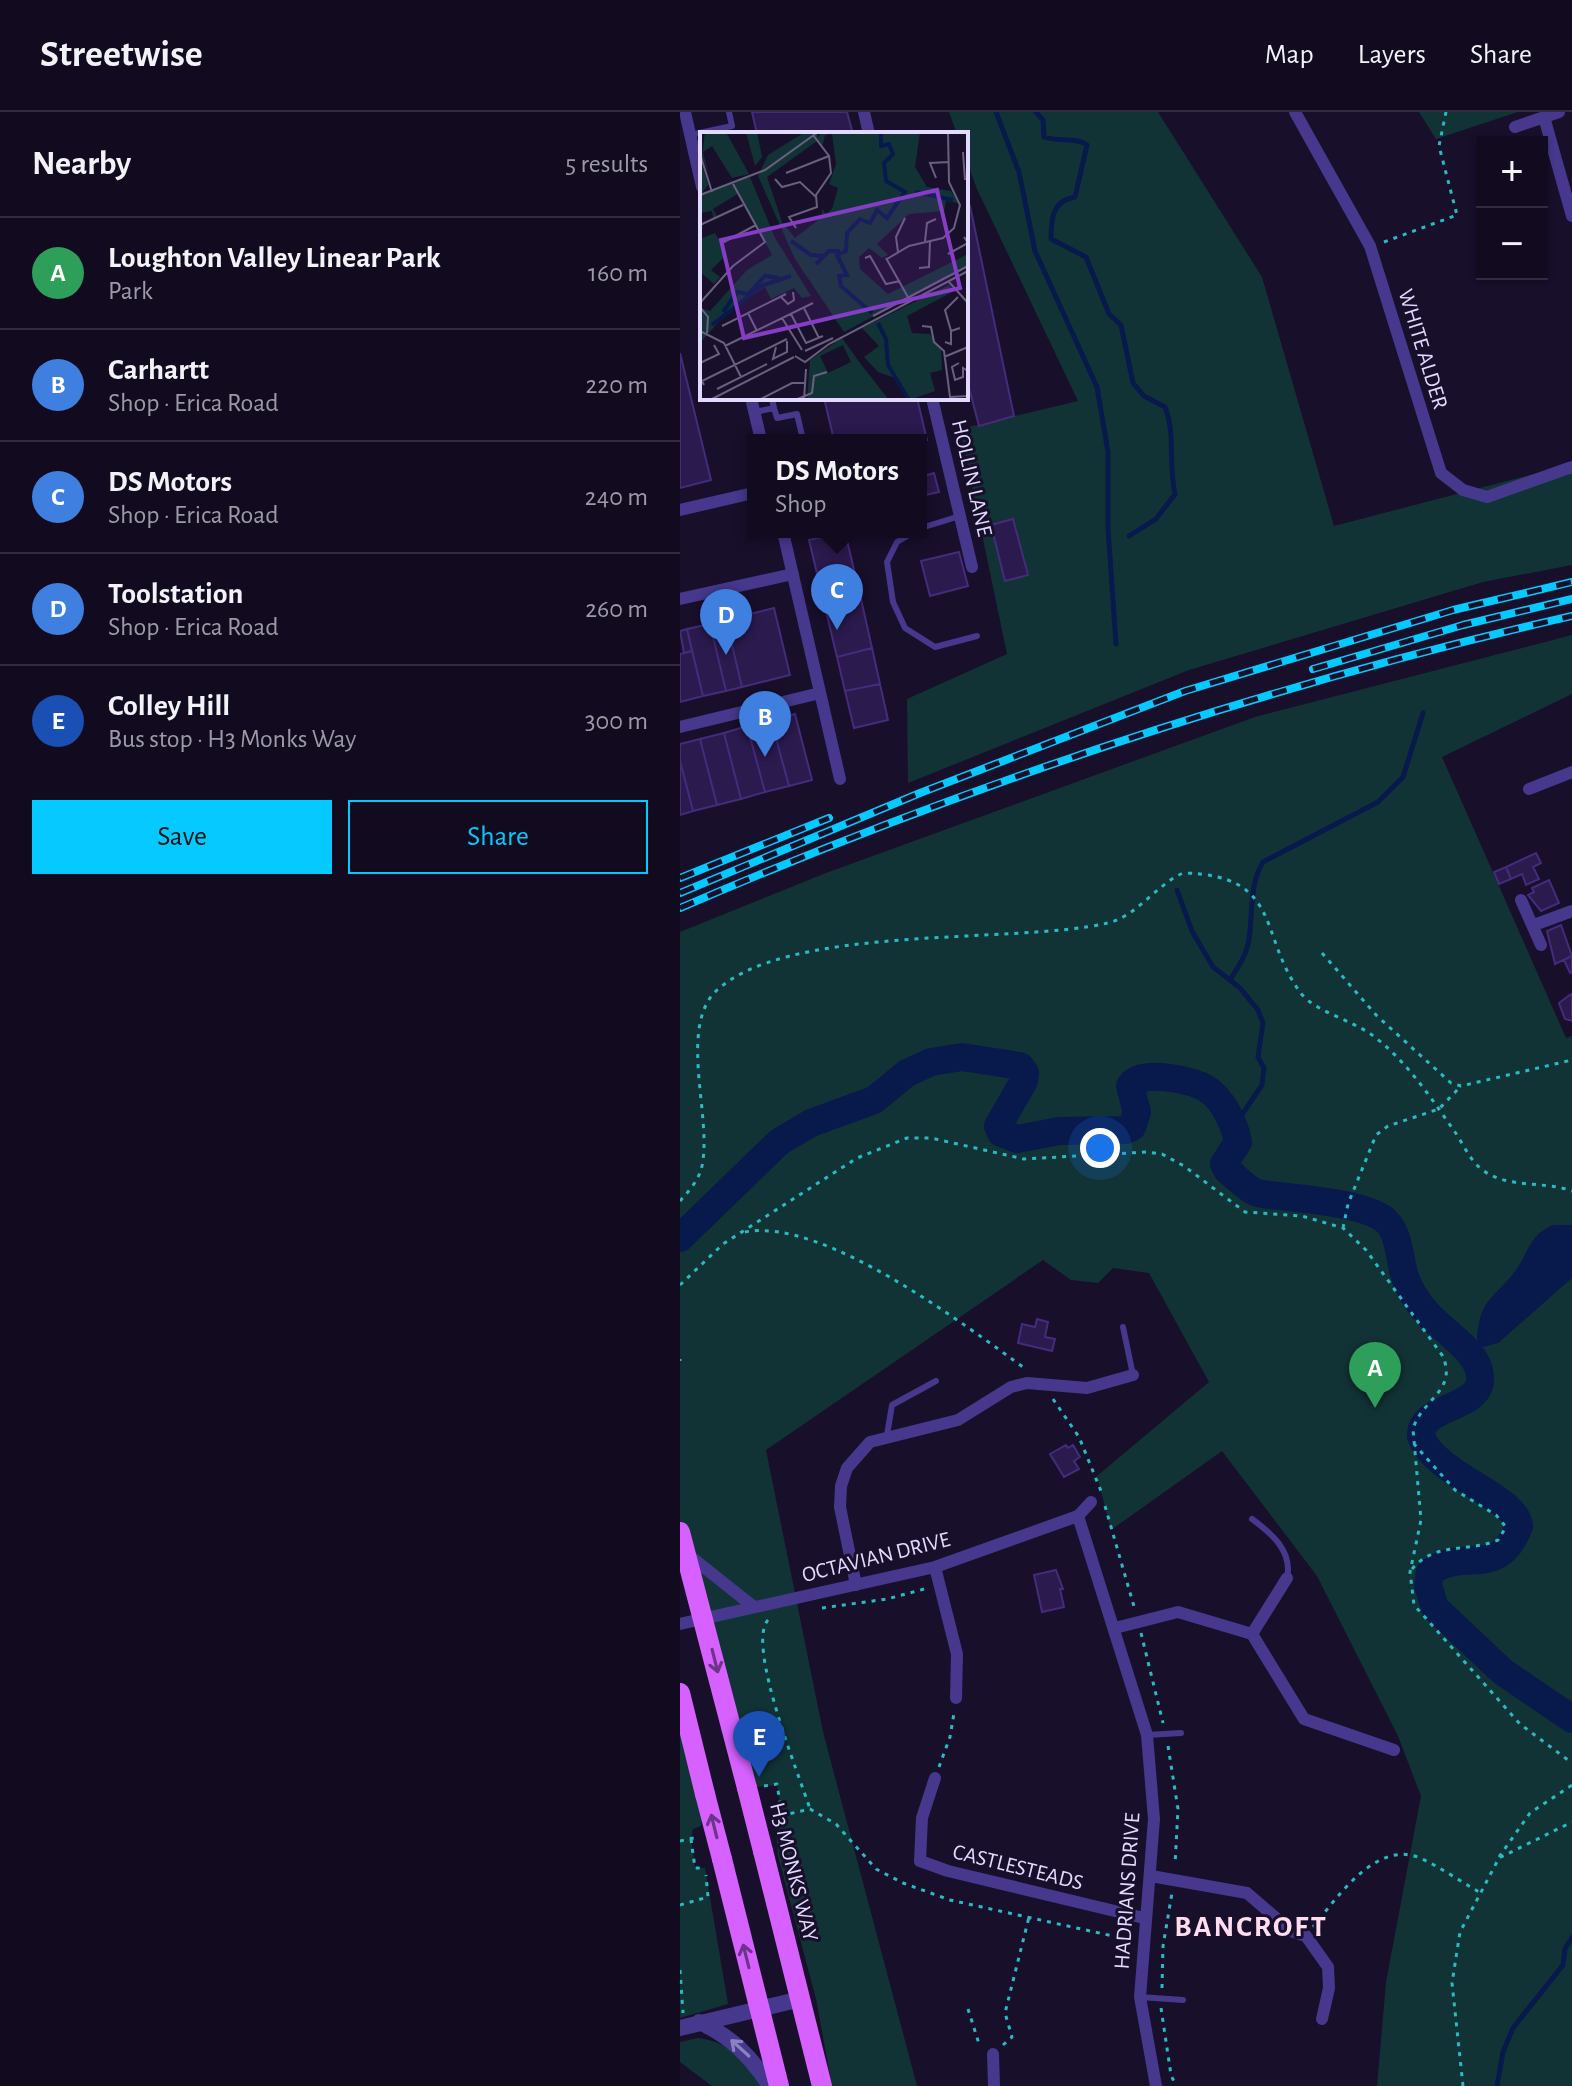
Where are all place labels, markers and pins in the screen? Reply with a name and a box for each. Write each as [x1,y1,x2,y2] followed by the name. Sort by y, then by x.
[811,564,863,630] pin: C
[700,589,752,655] pin: D
[739,691,791,757] pin: B
[1349,1342,1401,1408] pin: A
[733,1711,785,1777] pin: E

